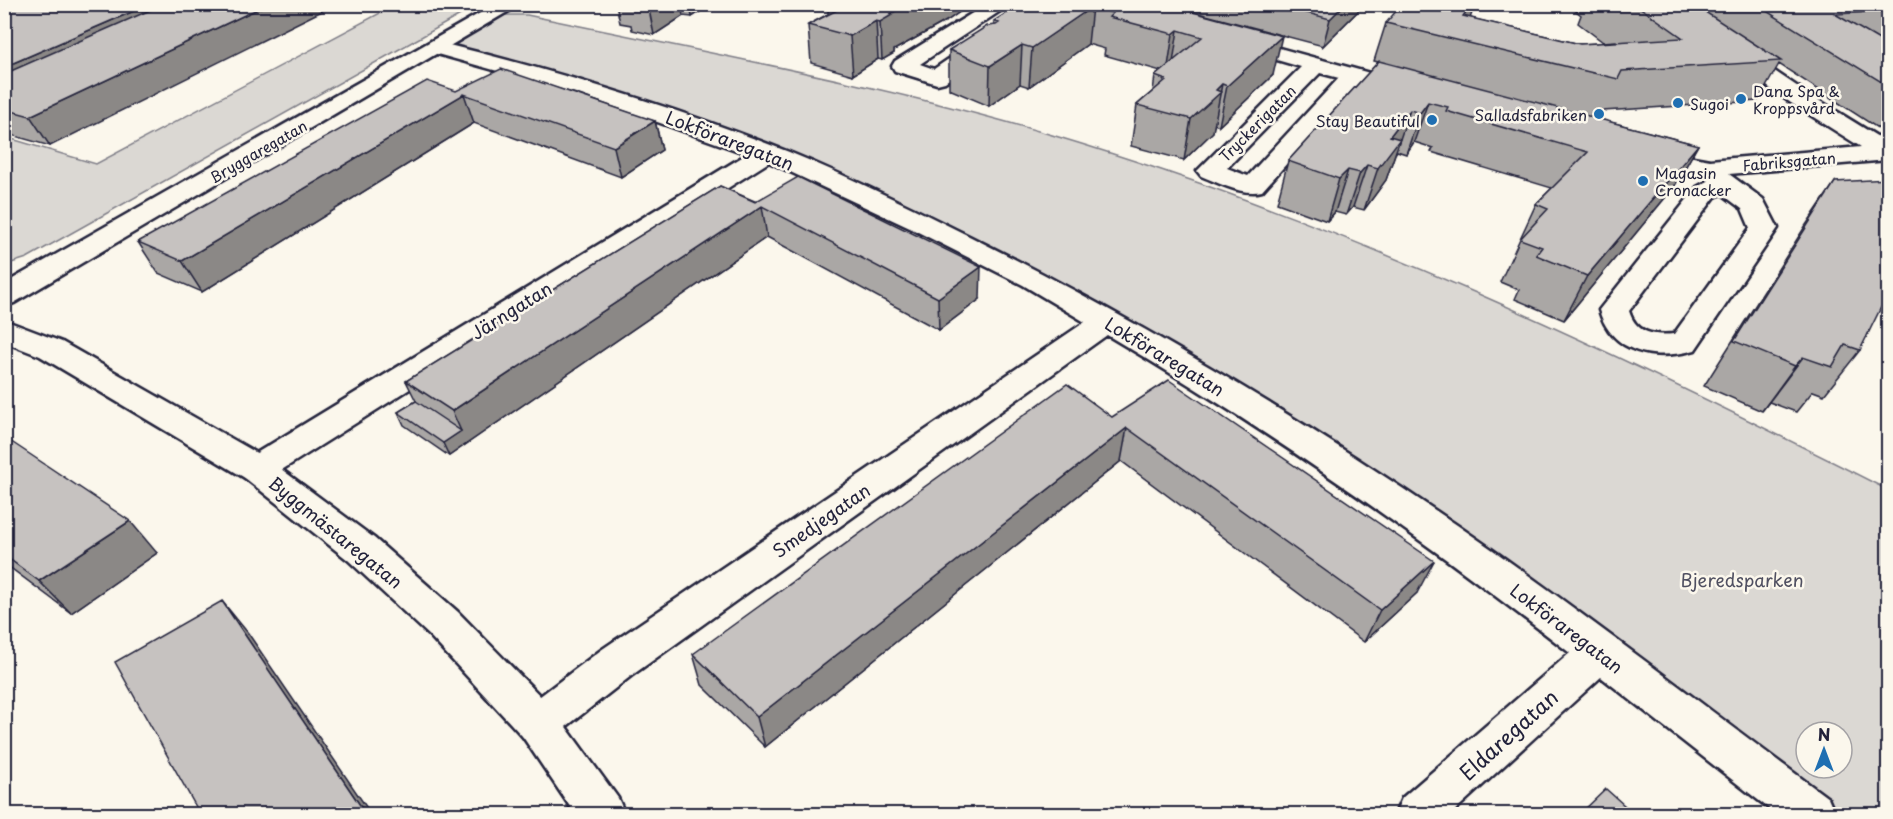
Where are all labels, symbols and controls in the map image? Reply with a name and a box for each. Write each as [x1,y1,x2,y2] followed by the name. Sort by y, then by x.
[1213,79,1301,167] street label: Tryckerigatan
[1753,79,1840,119] place label: Dana Spa & Kroppsvård
[1690,92,1729,115] place label: Sugoi
[1734,92,1748,106] marker: Dana Spa & Kroppsvård
[1671,96,1685,110] marker: Sugoi
[662,103,798,177] street label: Lokföraregatan
[1475,103,1587,126] place label: Salladsfabriken
[1592,107,1606,121] marker: Salladsfabriken
[1316,109,1420,132] place label: Stay Beautiful
[1425,113,1439,127] marker: Stay Beautiful
[205,114,311,188] street label: Bryggaregatan
[1741,145,1837,177] street label: Fabriksgatan
[1655,161,1731,201] place label: Magasin Cronacker
[1636,174,1650,188] marker: Magasin Cronacker
[465,274,557,346] street label: Järngatan
[1100,310,1230,402] street label: Lokföraregatan
[263,469,409,595] street label: Byggmästaregatan
[767,476,875,564] street label: Smedjegatan
[1680,566,1804,593] park label: Bjeredsparken
[1505,577,1629,679] street label: Lokföraregatan
[1452,681,1564,787] street label: Eldaregatan
[1794,720,1854,780] north arrow
[1818,722,1830,746] text: N

